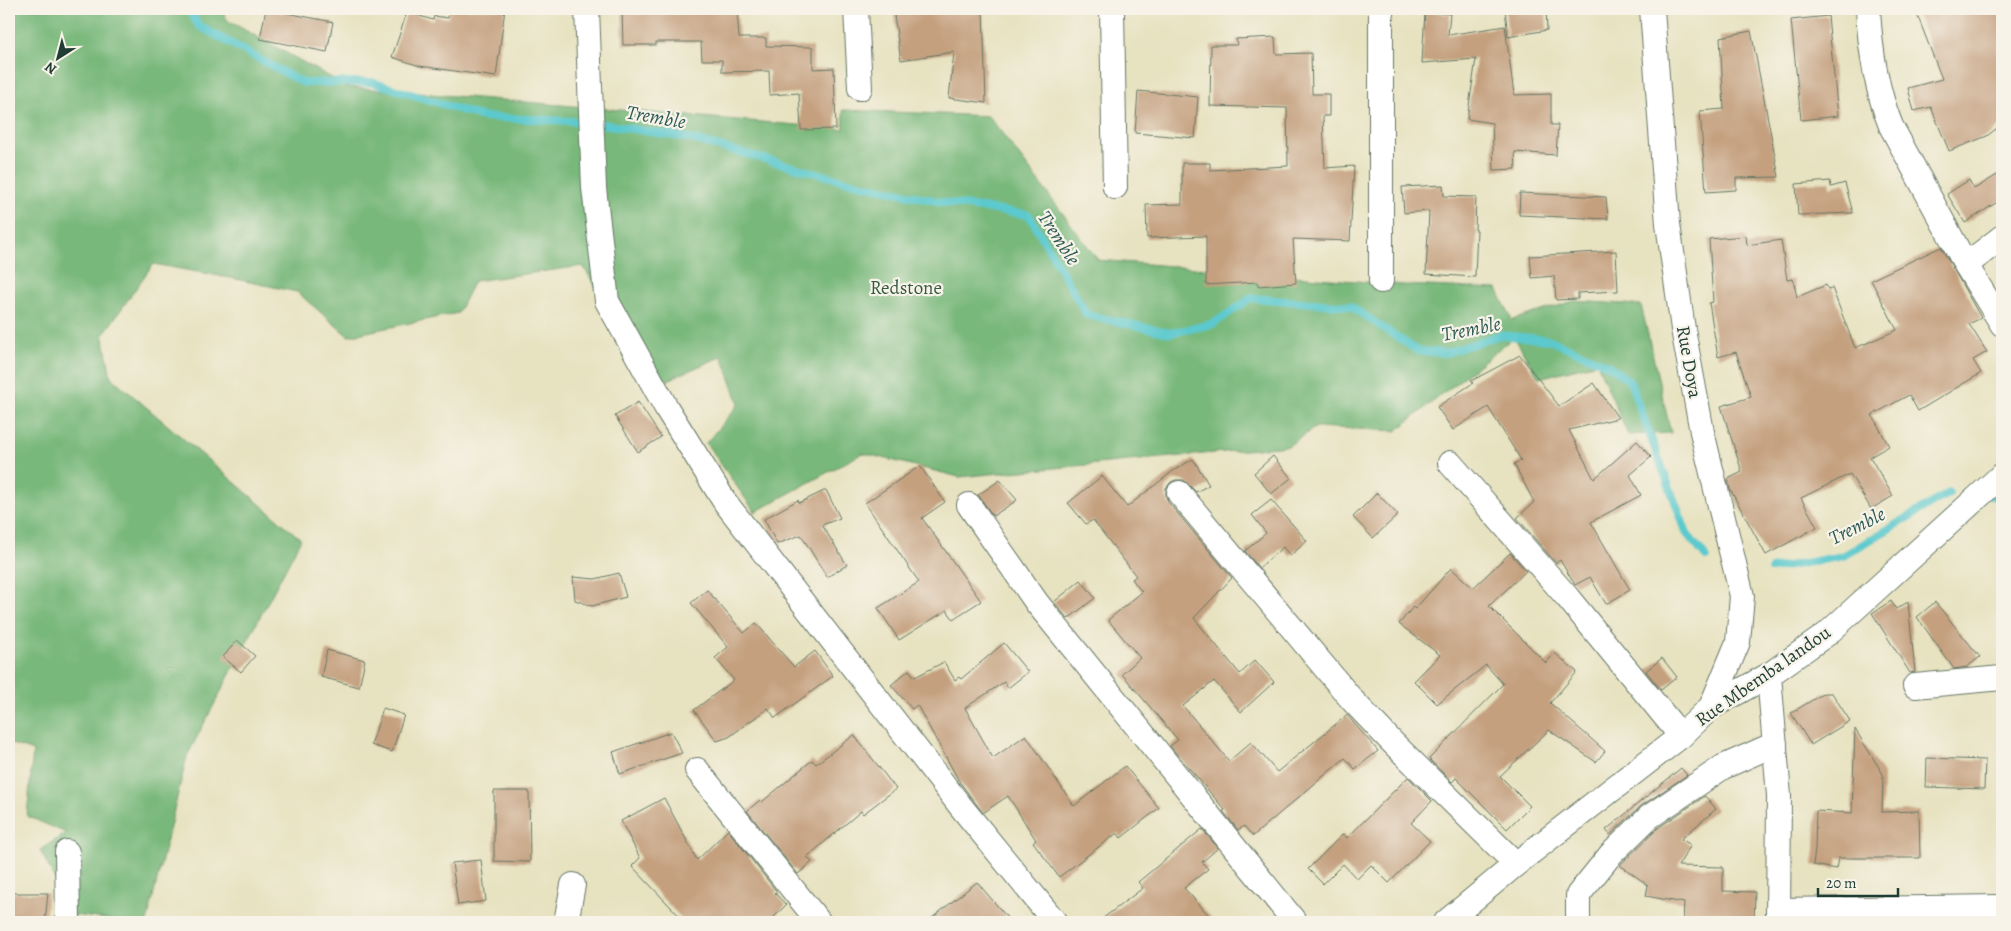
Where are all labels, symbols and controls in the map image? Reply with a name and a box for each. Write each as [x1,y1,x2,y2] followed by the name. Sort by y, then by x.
[32,32,82,82] north arrow
[41,57,60,79] text: N
[624,99,688,135] water label: Tremble
[1031,206,1087,270] water label: Tremble
[870,275,942,301] park label: Redstone
[1439,310,1503,348] water label: Tremble
[1670,324,1708,400] street label: Rue Doya
[1824,500,1890,552] water label: Tremble
[1690,619,1836,732] street label: Rue Mbemba landou
[1818,866,1898,898] scale bar
[1826,873,1857,893] text: 20 m

